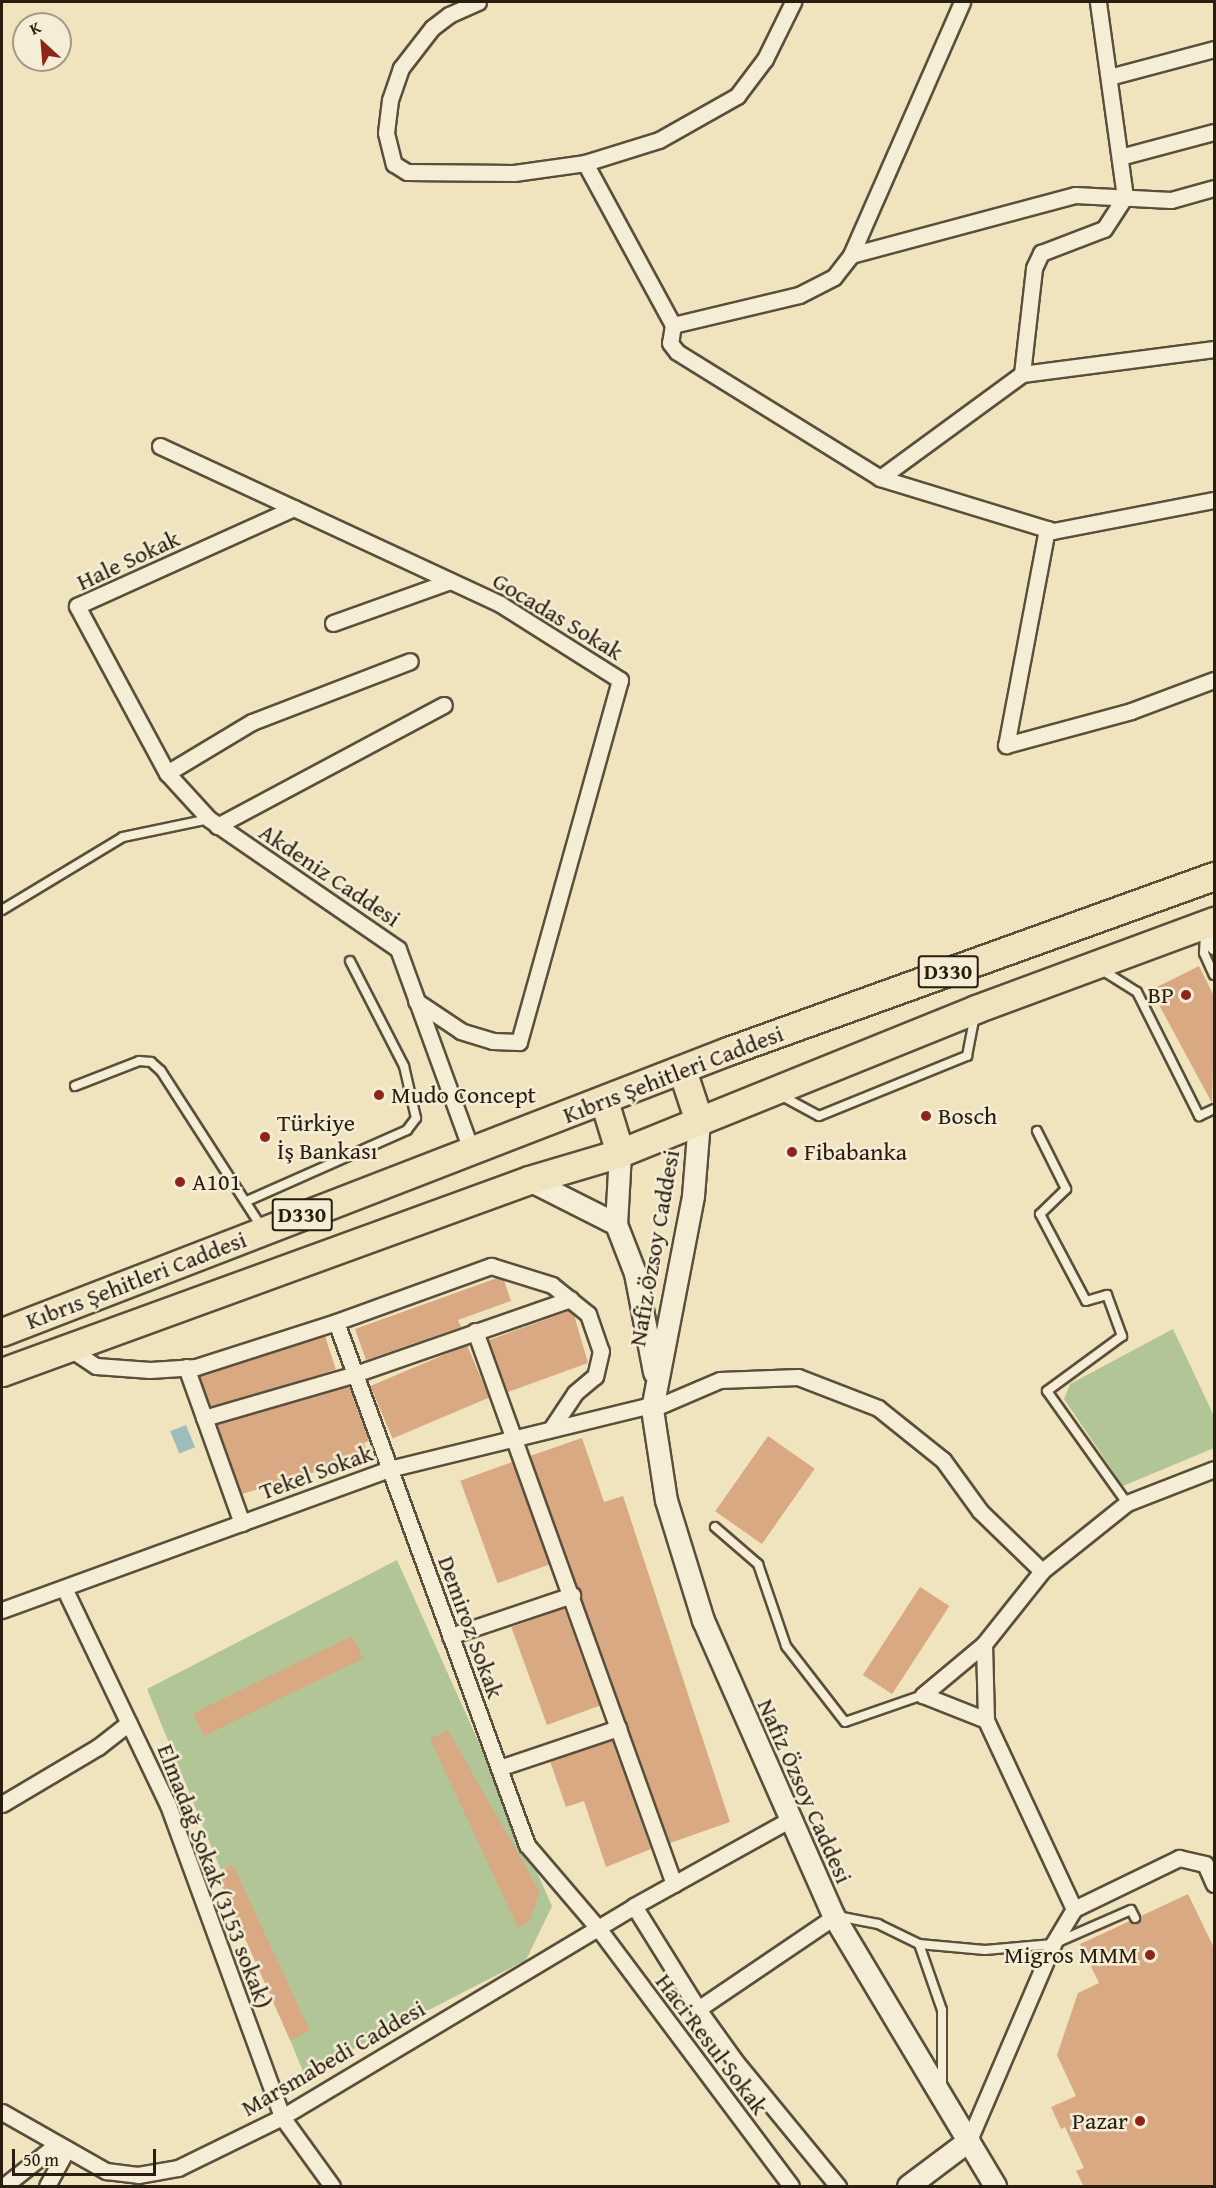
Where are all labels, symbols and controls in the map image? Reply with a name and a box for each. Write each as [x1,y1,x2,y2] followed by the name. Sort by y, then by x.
[12,12,72,72] north arrow
[25,15,45,41] text: K
[72,524,184,596] street label: Hale Sokak
[488,566,628,666] street label: Gocadas Sokak
[254,817,406,933] street label: Akdeniz Caddesi
[916,953,980,991] road number: D330
[1147,981,1174,1009] place label: BP
[1179,988,1193,1002] marker: BP
[559,1019,787,1129] street label: Kıbrıs Şehitleri Caddesi
[391,1081,536,1109] place label: Mudo Concept
[372,1088,386,1102] marker: Mudo Concept
[938,1102,997,1130] place label: Bosch
[277,1109,377,1165] place label: Türkiye İş Bankası
[919,1109,933,1123] marker: Bosch
[258,1130,272,1144] marker: Türkiye İş Bankası
[804,1138,907,1166] place label: Fibabanka
[785,1145,799,1159] marker: Fibabanka
[623,1148,685,1348] street label: Nafiz Özsoy Caddesi
[192,1168,241,1196] place label: A101
[173,1175,187,1189] marker: A101
[270,1196,334,1234] road number: D330
[22,1225,250,1335] street label: Kıbrıs Şehitleri Caddesi
[255,1438,377,1506] street label: Tekel Sokak
[432,1552,510,1702] street label: Demiroz Sokak
[751,1694,859,1888] street label: Nafiz Özsoy Caddesi
[151,1740,279,2012] street label: Elmadağ Sokak (3153 sokak)
[1004,1941,1138,1969] place label: Migros MMM
[1143,1948,1157,1962] marker: Migros MMM
[650,1968,774,2120] street label: Haci Resul Sokak
[236,1994,430,2122] street label: Marsmabedi Caddesi
[1072,2107,1128,2135] place label: Pazar
[1133,2114,1147,2128] marker: Pazar
[15,2137,159,2175] scale bar
[23,2146,59,2173] text: 50 m

